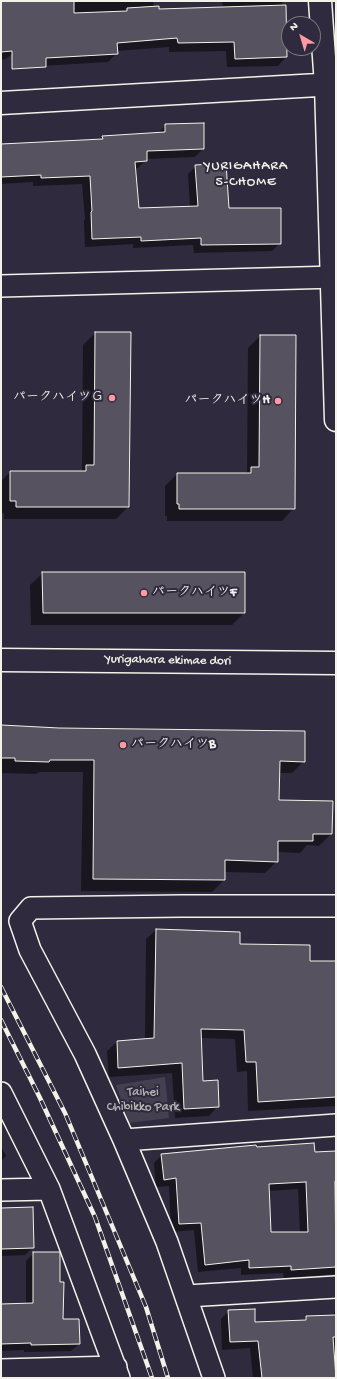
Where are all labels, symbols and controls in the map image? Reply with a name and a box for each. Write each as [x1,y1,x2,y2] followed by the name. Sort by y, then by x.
[281,16,321,56] north arrow
[288,20,301,34] text: N
[204,159,288,192] district label: YURIGAHARA 5-CHOME
[13,390,104,406] place label: パークハイツＧ
[107,393,117,403] marker: パークハイツＧ
[185,393,270,409] place label: パークハイツH
[273,396,283,406] marker: パークハイツH
[152,585,237,601] place label: パークハイツF
[139,588,149,598] marker: パークハイツF
[105,652,231,670] street label: Yurigahara ekimae dori
[131,737,216,753] place label: パークハイツB
[118,740,128,750] marker: パークハイツB
[107,1085,179,1116] park label: Taihei Chibikko Park

